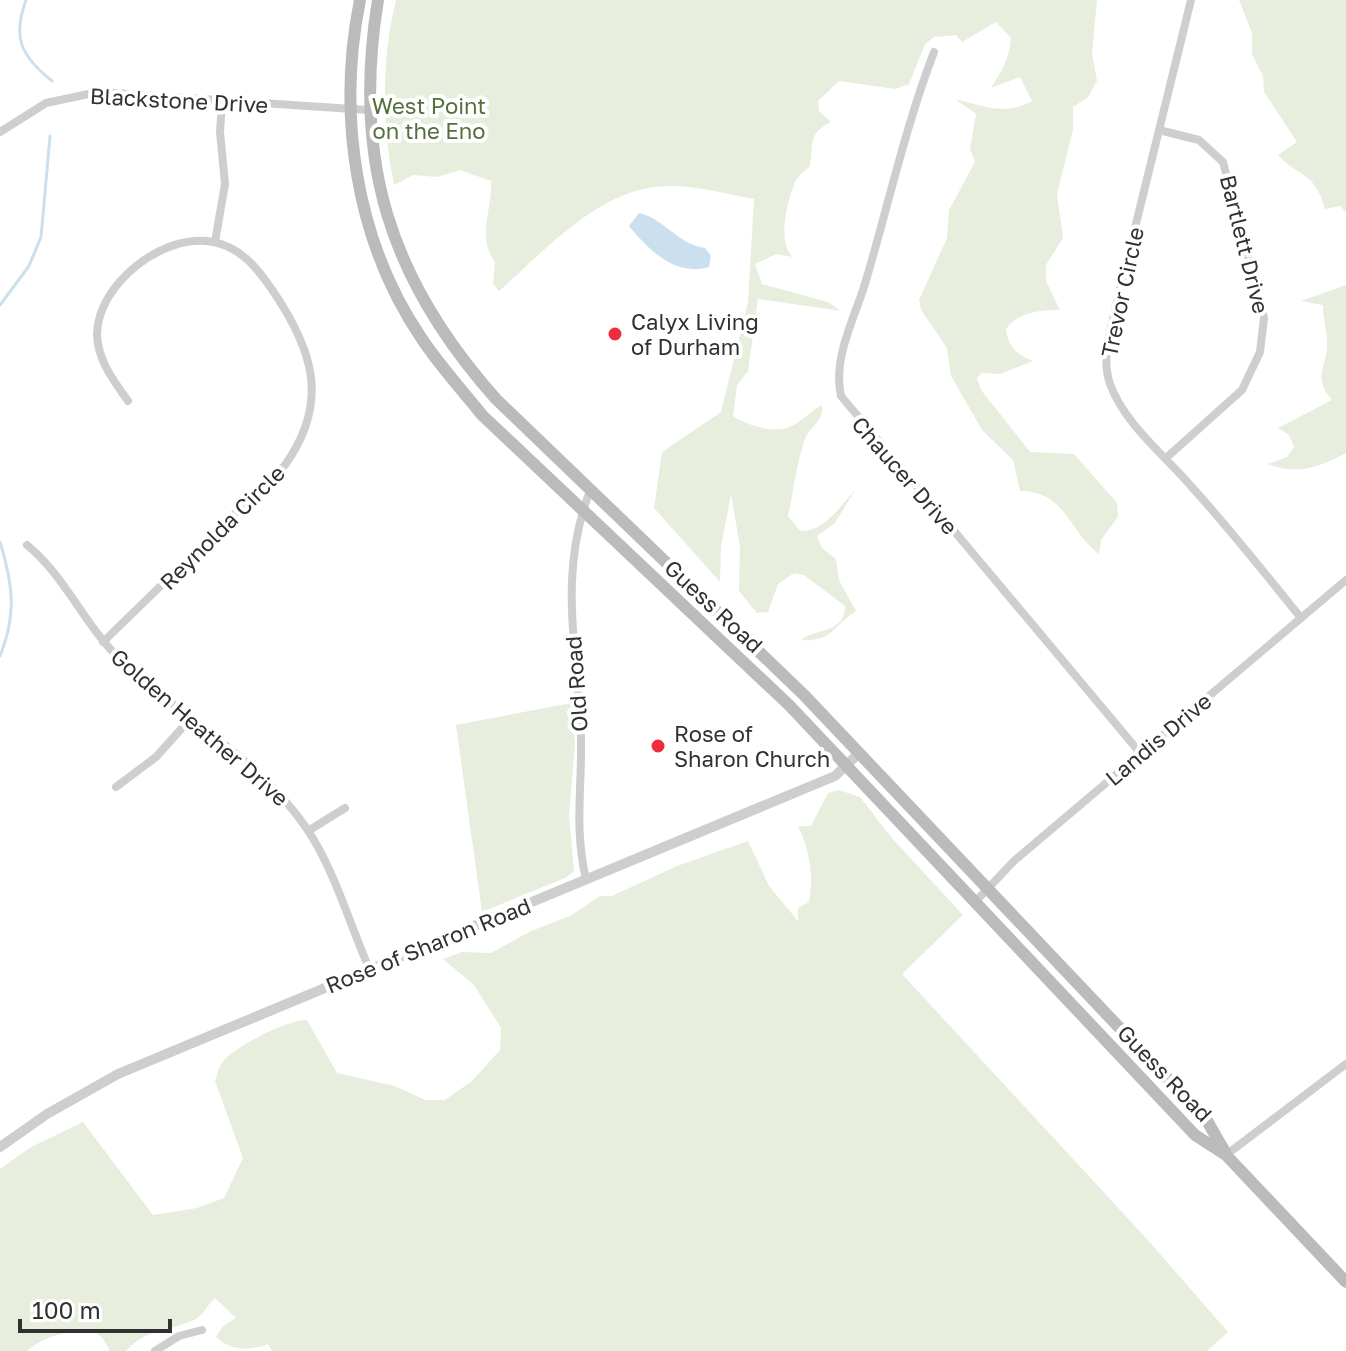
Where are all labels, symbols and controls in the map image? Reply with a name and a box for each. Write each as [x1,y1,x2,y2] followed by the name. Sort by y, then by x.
[89,82,269,118] street label: Blackstone Drive
[372,92,486,144] park label: West Point on the Eno
[1215,172,1275,316] street label: Bartlett Drive
[1095,224,1149,360] street label: Trevor Circle
[631,308,759,360] place label: Calyx Living of Durham
[606,325,624,343] marker: Calyx Living of Durham
[846,410,964,540] street label: Chaucer Drive
[154,459,290,595] street label: Reynolda Circle
[659,554,769,658] street label: Guess Road
[559,635,593,733] street label: Old Road
[106,643,294,811] street label: Golden Heather Drive
[1100,687,1216,791] street label: Landis Drive
[674,720,830,772] place label: Rose of Sharon Church
[649,737,667,755] marker: Rose of Sharon Church
[321,891,535,999] street label: Rose of Sharon Road
[1112,1019,1218,1127] street label: Guess Road
[20,1283,170,1333] scale bar
[32,1295,101,1324] text: 100 m

